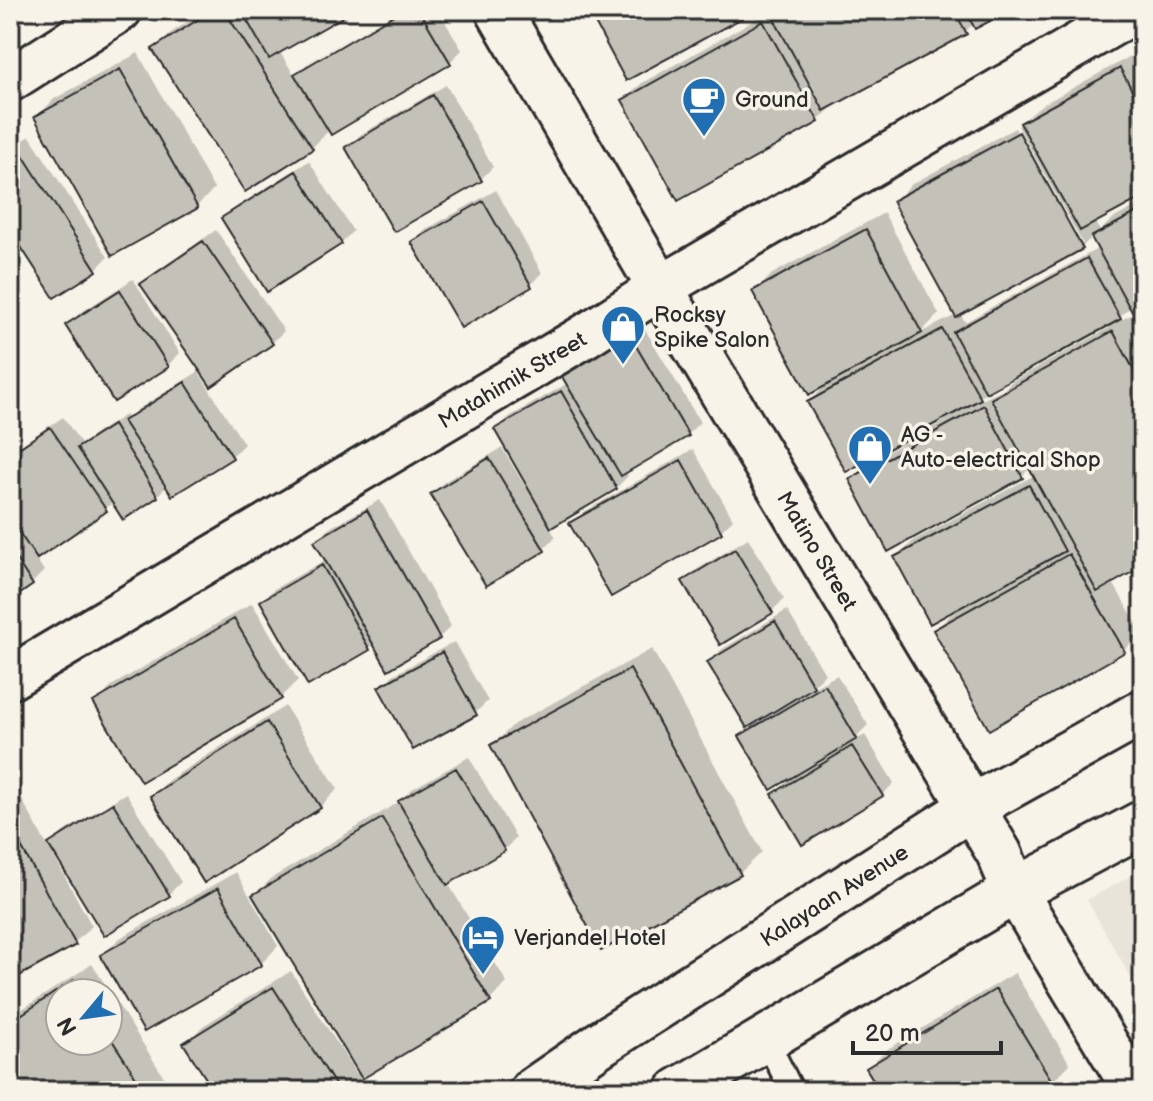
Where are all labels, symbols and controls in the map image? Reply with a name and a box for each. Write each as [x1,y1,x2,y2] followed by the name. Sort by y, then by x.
[680,75,728,138] cafe icon: Ground
[735,87,809,114] place label: Ground
[654,302,770,354] place label: Rocksy Spike Salon
[599,303,647,366] shop icon: Rocksy Spike Salon
[434,326,592,435] street label: Matahimik Street
[901,422,1101,474] place label: AG - Auto-electrical Shop
[846,423,894,486] shop icon: AG - Auto-electrical Shop
[770,487,863,616] street label: Matino Street
[756,839,914,953] street label: Kalayaan Avenue
[459,913,507,976] hotel icon: Verjandel Hotel
[514,925,666,952] place label: Verjandel Hotel
[44,977,124,1057] north arrow
[853,1005,1001,1055] scale bar
[52,1012,84,1040] text: N
[865,1019,920,1048] text: 20 m

